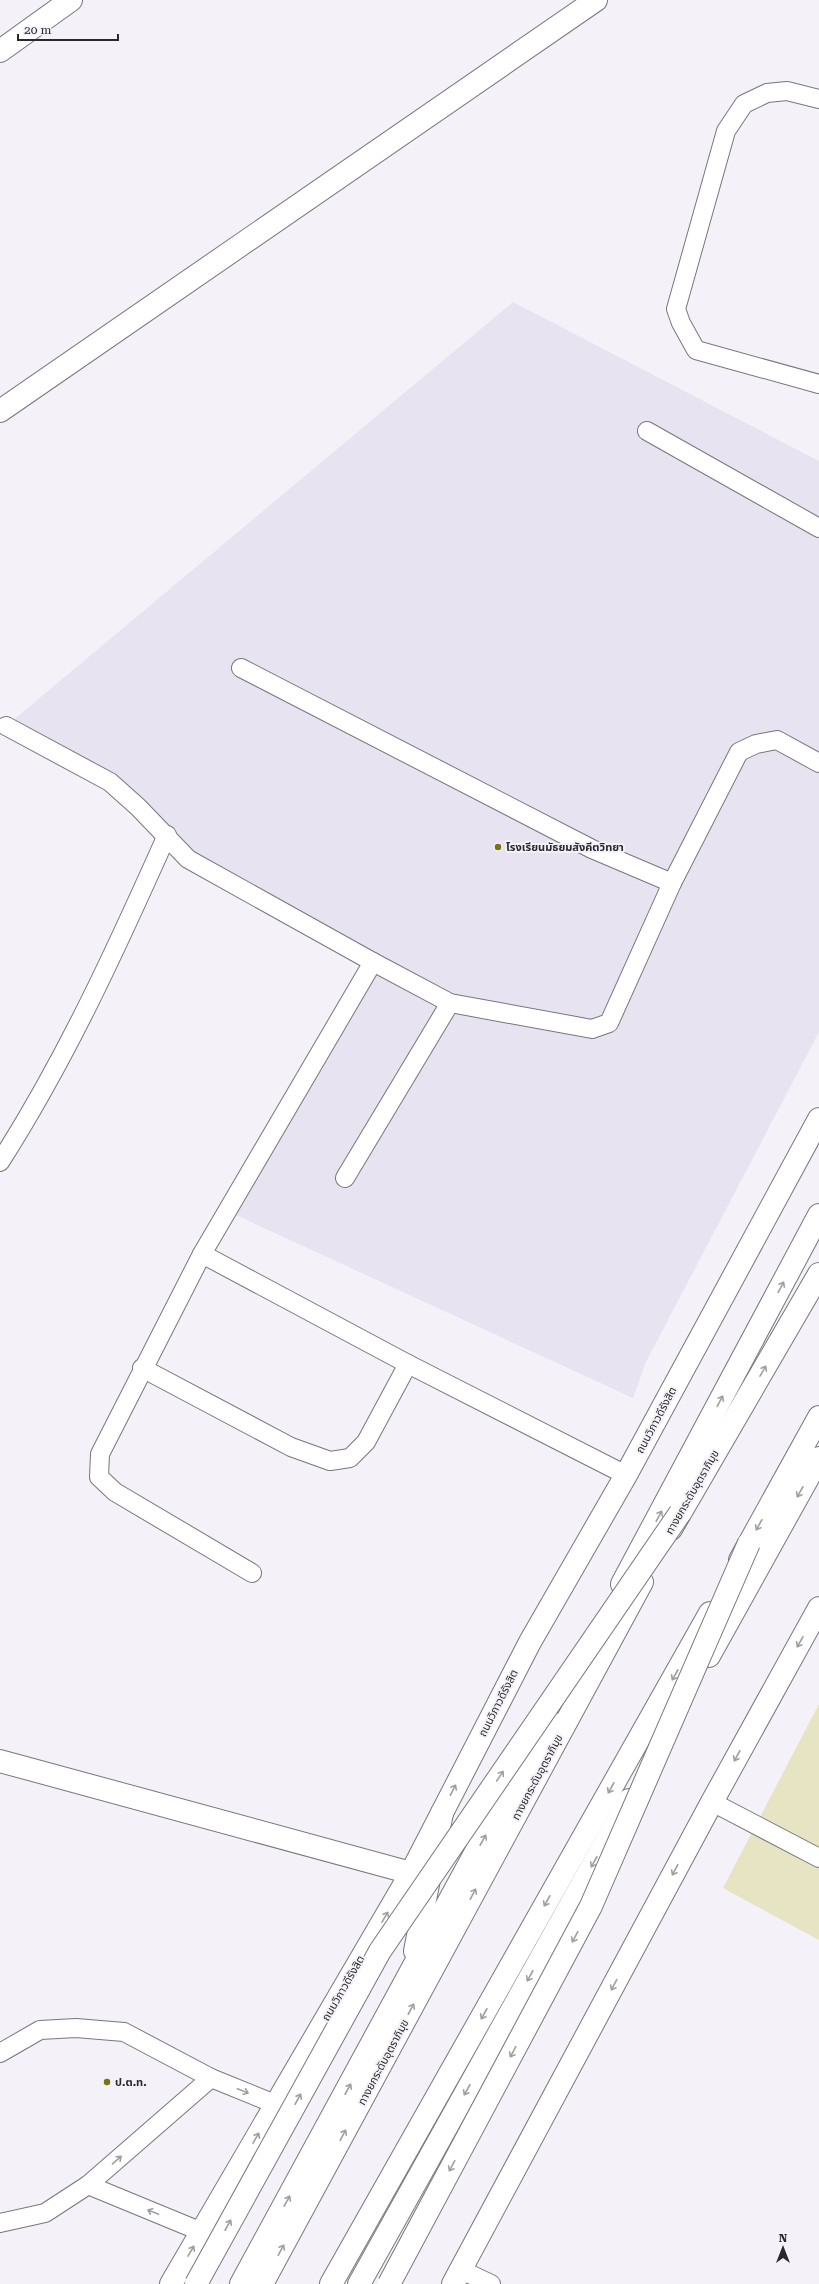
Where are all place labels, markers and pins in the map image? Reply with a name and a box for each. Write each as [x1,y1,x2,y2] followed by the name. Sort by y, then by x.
[506,841,624,854] place label: โรงเรียนมัธยมสังคีตวิทยา
[493,842,503,852] marker: โรงเรียนมัธยมสังคีตวิทยา
[115,2076,147,2089] place label: ป.ต.ท.
[102,2077,112,2087] marker: ป.ต.ท.

